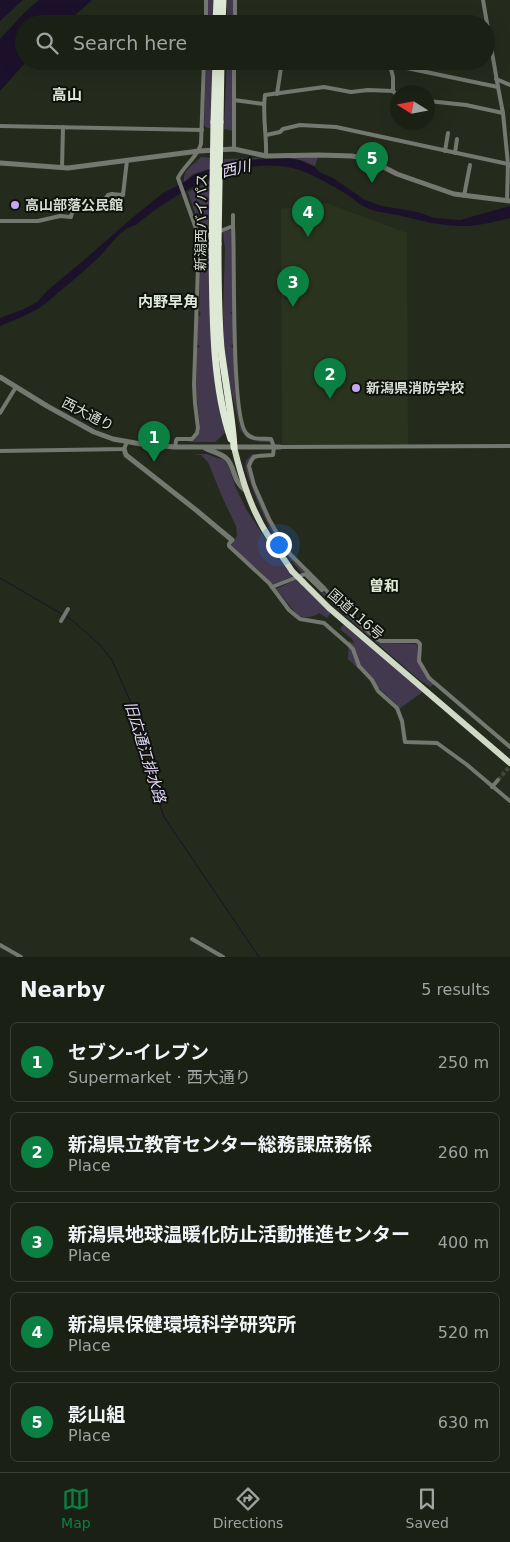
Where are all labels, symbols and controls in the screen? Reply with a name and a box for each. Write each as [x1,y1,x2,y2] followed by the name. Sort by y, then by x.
[15,15,495,70] search box
[33,29,61,57] icon: search
[73,32,187,54] text: Search here
[390,85,435,130] north arrow
[52,86,82,104] district label: 高山
[356,142,388,183] pin: 5
[219,156,255,181] water label: 西川
[192,173,210,271] street label: 新潟西バイパス
[292,196,324,237] pin: 4
[25,197,123,213] place label: 高山部落公民館
[9,199,21,211] marker: 高山部落公民館
[277,266,309,307] pin: 3
[138,293,198,311] district label: 内野早角
[314,358,346,399] pin: 2
[366,380,464,396] place label: 新潟県消防学校
[350,382,362,394] marker: 新潟県消防学校
[59,394,117,434] street label: 西大通り
[138,421,170,462] pin: 1
[266,532,292,558] your location
[369,577,399,595] district label: 曽和
[325,585,387,643] street label: 国道116号
[121,699,170,807] water label: 旧広通江排水路
[20,978,105,1002] text: Nearby
[421,980,490,999] text: 5 results
[68,1041,209,1063] text: セブン-イレブン
[31,1053,43,1072] text: 1
[438,1053,489,1072] text: 250 m
[68,1068,251,1087] text: Supermarket · 西大通り
[68,1133,372,1155] text: 新潟県立教育センター総務課庶務係
[31,1143,43,1162] text: 2
[438,1143,489,1162] text: 260 m
[68,1156,111,1175] text: Place
[68,1223,410,1245] text: 新潟県地球温暖化防止活動推進センター
[31,1233,43,1252] text: 3
[438,1233,489,1252] text: 400 m
[68,1246,111,1265] text: Place
[68,1313,296,1335] text: 新潟県保健環境科学研究所
[31,1323,43,1342] text: 4
[438,1323,489,1342] text: 520 m
[68,1336,111,1355] text: Place
[68,1403,125,1425] text: 影山組
[31,1413,43,1432] text: 5
[438,1413,489,1432] text: 630 m
[68,1426,111,1445] text: Place
[61,1485,91,1531] tab: Map
[213,1485,283,1531] tab: Directions
[406,1485,449,1531] tab: Saved

